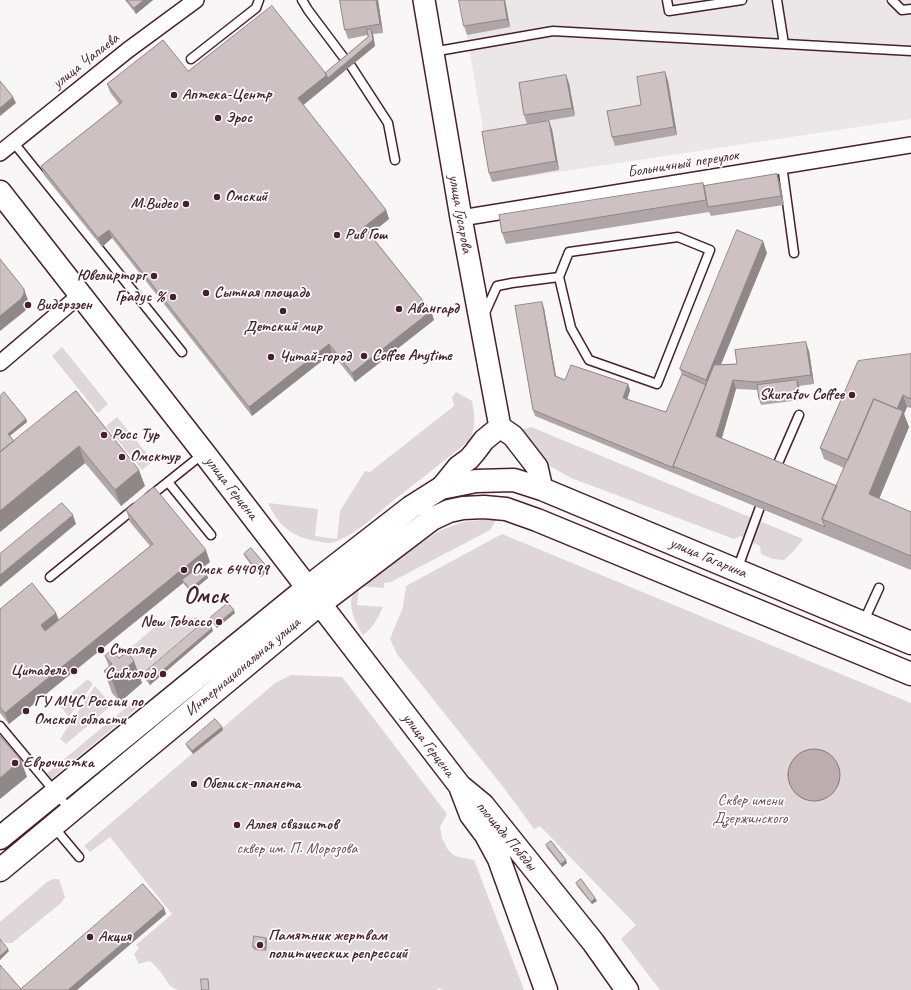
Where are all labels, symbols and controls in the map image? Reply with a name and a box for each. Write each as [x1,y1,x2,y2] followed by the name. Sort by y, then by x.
[49,29,123,93] street label: улица Чапаева
[182,85,272,105] place label: Аптека-Центр
[169,90,179,100] marker: Аптека-Центр
[226,108,252,128] place label: Эрос
[213,113,223,123] marker: Эрос
[626,146,740,182] street label: Больничный переулок
[444,173,476,255] street label: улица Гусарова
[225,187,267,207] place label: Омский
[212,192,222,202] marker: Омский
[131,194,178,214] place label: М.Видео
[181,199,191,209] marker: М.Видео
[345,225,387,245] place label: Рив Гош
[332,230,342,240] marker: Рив Гош
[77,266,146,286] place label: Ювелирторг
[149,271,159,281] marker: Ювелирторг
[214,283,309,303] place label: Сытная площадь
[115,287,165,307] place label: Градус %
[201,288,211,298] marker: Сытная площадь
[168,292,178,302] marker: Градус %
[36,295,92,315] place label: Видерзэен
[407,299,459,319] place label: Авангард
[23,300,33,310] marker: Видерзэен
[394,304,404,314] marker: Авангард
[278,306,288,316] marker: Детский мир
[244,317,322,337] place label: Детский мир
[372,346,452,366] place label: Coffee Anytime
[279,347,351,367] place label: Читай-город
[359,351,369,361] marker: Coffee Anytime
[266,352,276,362] marker: Читай-город
[759,385,844,405] place label: Skuratov Coffee
[847,390,857,400] marker: Skuratov Coffee
[112,425,159,445] place label: Росс Тур
[99,430,109,440] marker: Росс Тур
[130,447,180,467] place label: Омсктур
[117,452,127,462] marker: Омсктур
[200,452,262,524] street label: улица Герцена
[667,533,749,583] street label: улица Гагарина
[192,560,269,580] place label: Омск 644099
[179,565,189,575] marker: Омск 644099
[184,583,228,611] district label: Омск
[140,612,211,632] place label: New Tobacco
[181,613,305,721] street label: Интернациональная улица
[214,617,224,627] marker: New Tobacco
[109,640,156,660] place label: Степлер
[96,645,106,655] marker: Степлер
[10,661,66,681] place label: Цитадель
[105,664,155,684] place label: Сибхолод
[69,666,79,676] marker: Цитадель
[158,669,168,679] marker: Сибхолод
[34,692,143,730] place label: ГУ МЧС России по Омской области
[21,706,31,716] marker: ГУ МЧС России по Омской области
[398,709,458,781] street label: улица Герцена
[23,753,94,773] place label: Еврочистка
[10,758,20,768] marker: Еврочистка
[202,774,301,794] place label: Обелиск-планета
[189,779,199,789] marker: Обелиск-планета
[712,791,788,829] park label: Сквер имени Дзержинского
[471,797,541,875] street label: площадь Победы
[245,815,338,835] place label: Аллея связистов
[232,820,242,830] marker: Аллея связистов
[237,839,357,859] park label: сквер им. П. Морозова
[268,926,408,964] place label: Памятник жертвам политических репрессий
[98,927,131,947] place label: Акция
[85,932,95,942] marker: Акция
[255,940,265,950] marker: Памятник жертвам политических репрессий

